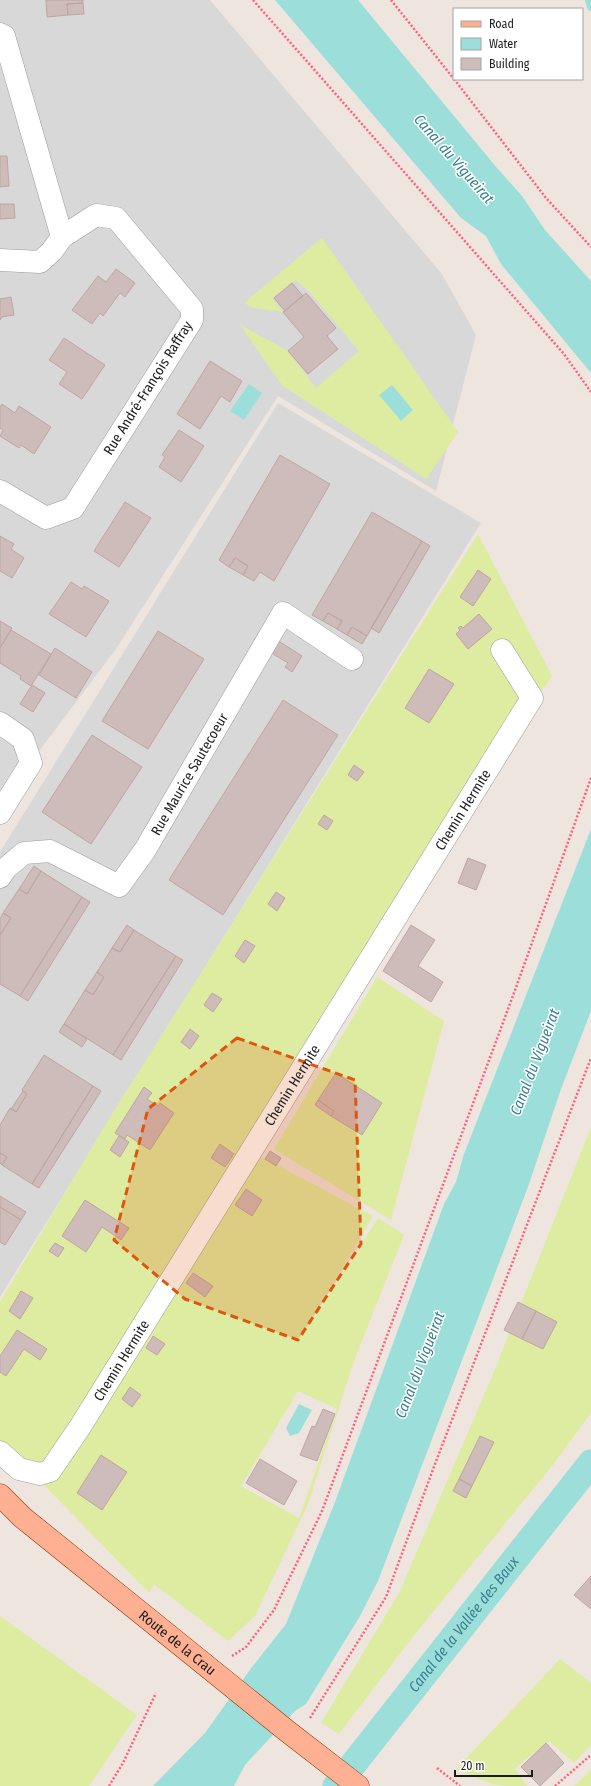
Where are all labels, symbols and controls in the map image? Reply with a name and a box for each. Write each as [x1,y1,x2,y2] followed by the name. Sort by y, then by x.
[453,8,583,80] legend
[489,17,514,31] text: Road
[489,37,518,51] text: Water
[489,57,530,71] text: Building
[410,111,498,207] water label: Canal du Vigueirat
[100,317,197,458] street label: Rue André-François Raffray
[147,710,231,838] street label: Rue Maurice Sautecoeur
[431,766,494,853] street label: Chemin Hermite
[506,1006,564,1118] water label: Canal du Vigueirat
[260,1041,324,1129] street label: Chemin Hermite
[391,1309,449,1421] water label: Canal du Vigueirat
[90,1317,153,1404] street label: Chemin Hermite
[405,1553,523,1696] water label: Canal de la Vallée des Baux
[136,1606,219,1679] street label: Route de la Crau
[455,1752,532,1778] scale bar
[461,1759,485,1773] text: 20 m

